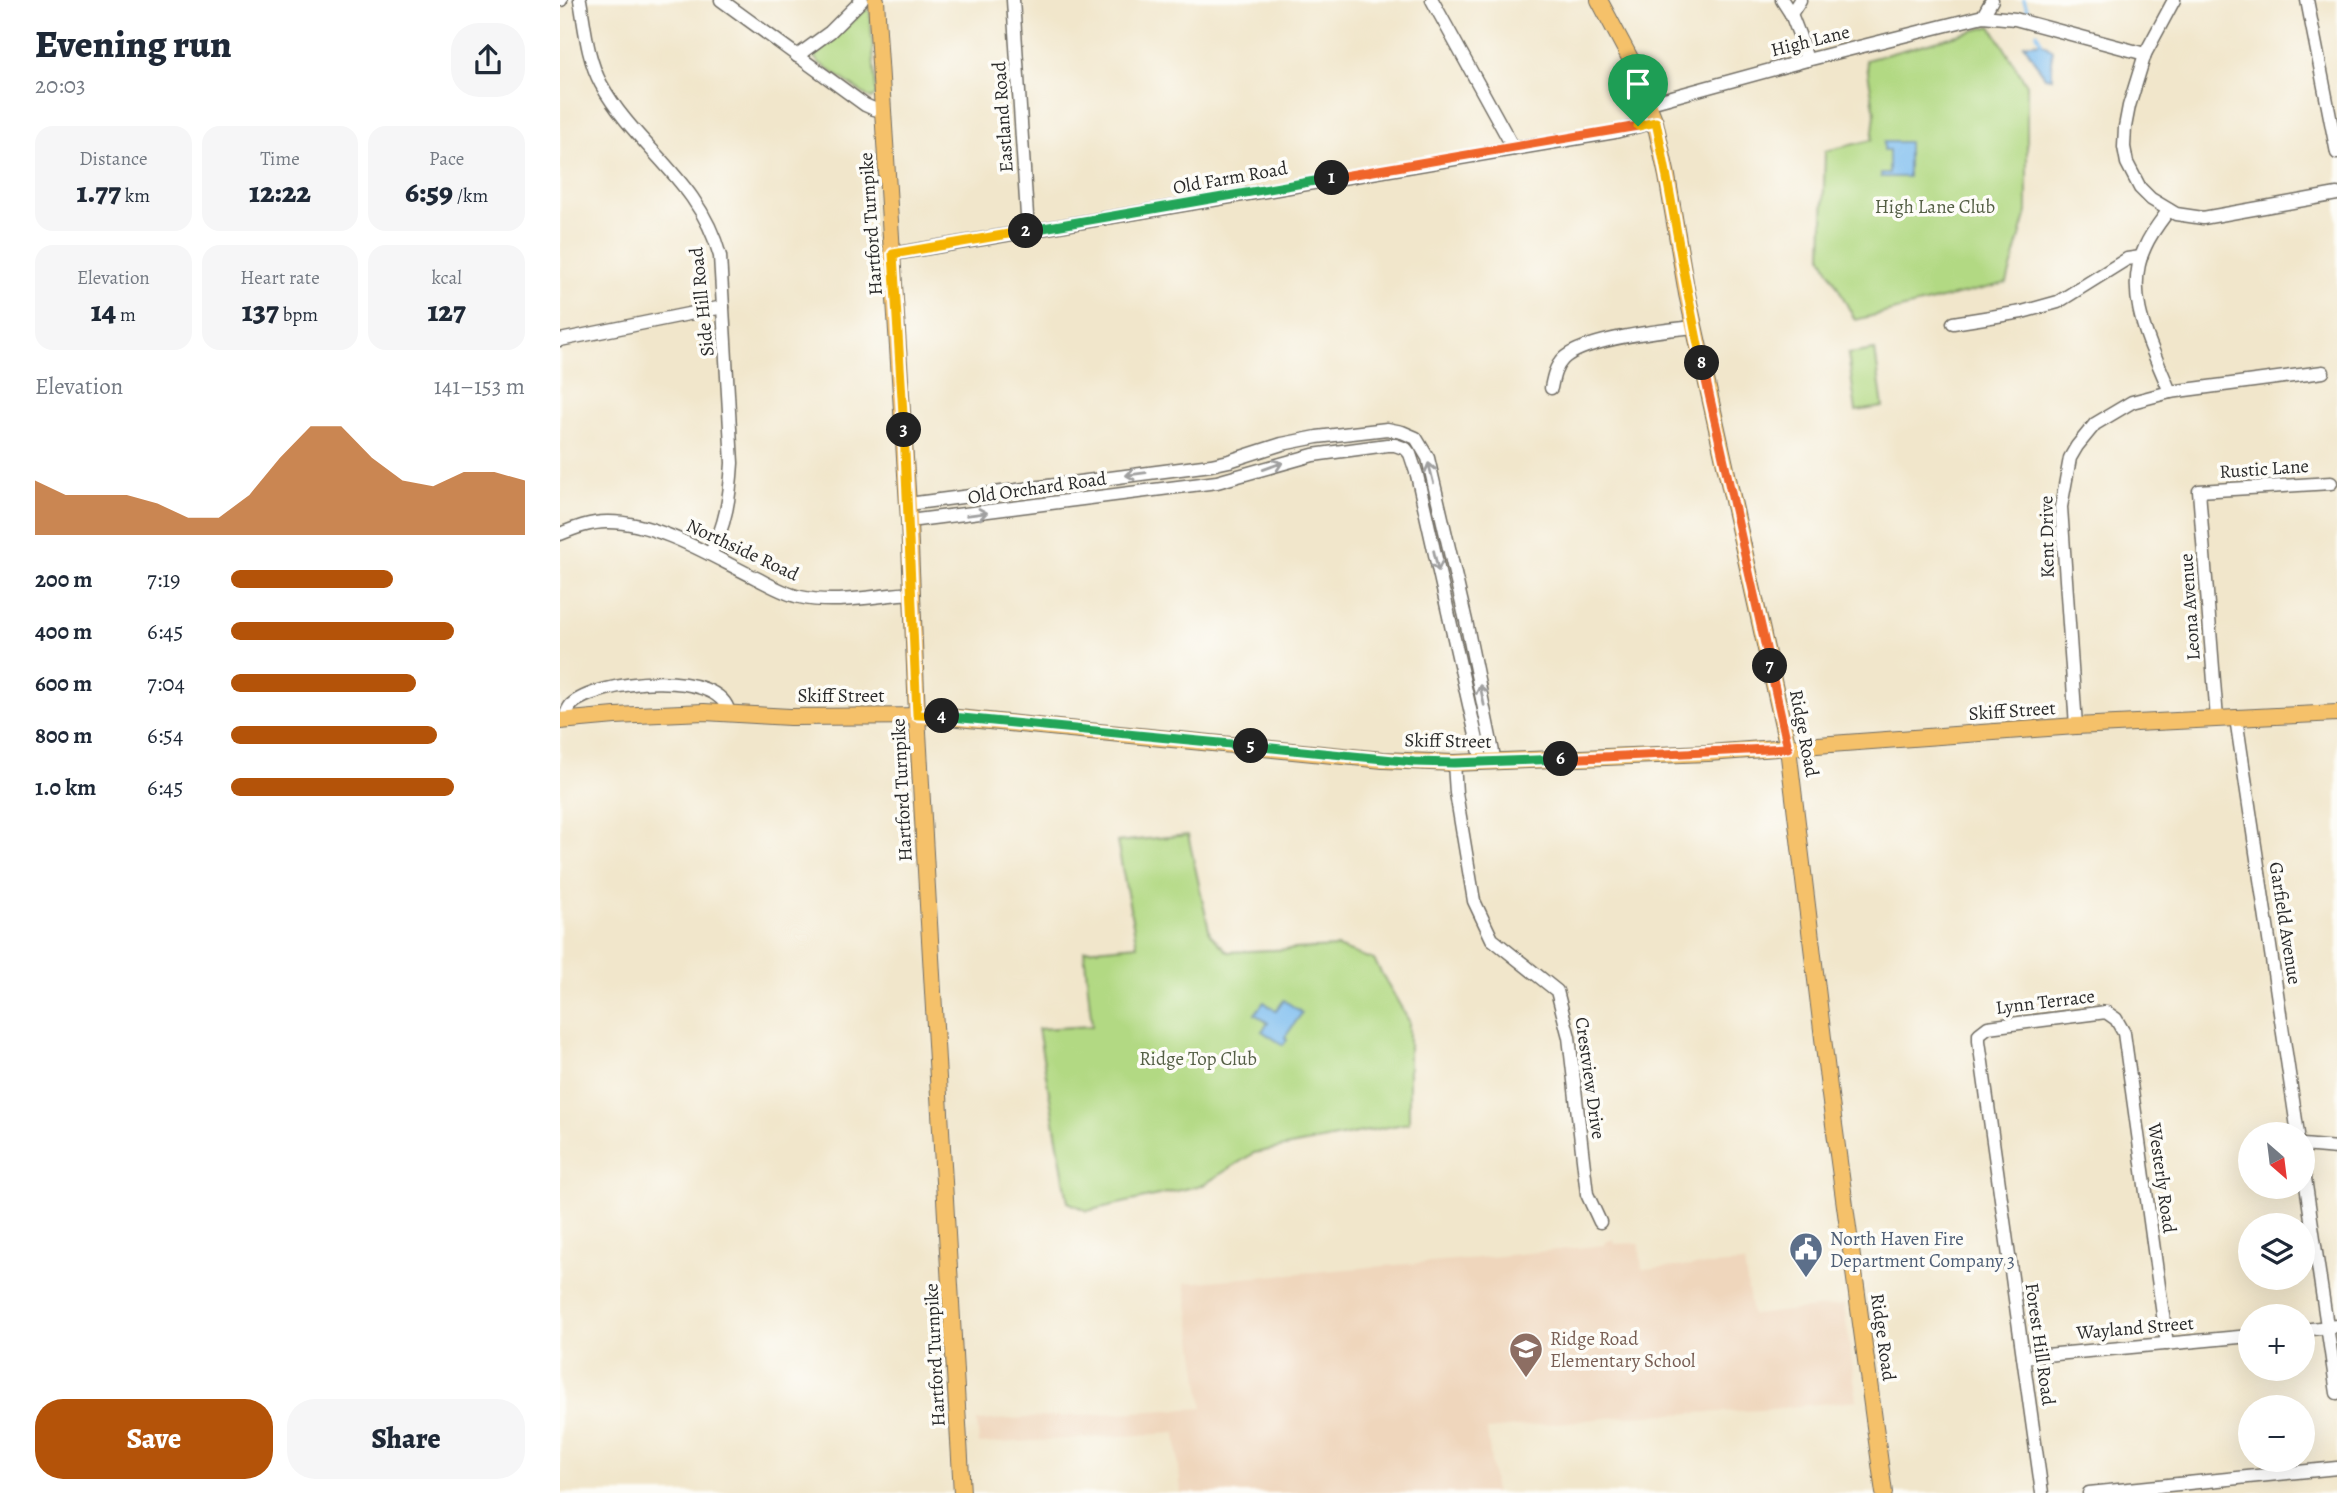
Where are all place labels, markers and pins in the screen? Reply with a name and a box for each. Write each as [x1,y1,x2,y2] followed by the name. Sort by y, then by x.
[1608,54,1668,126] pin
[1314,160,1350,196] pin: 1
[1008,214,1044,248] pin: 2
[1684,346,1720,380] pin: 8
[886,412,922,448] pin: 3
[1752,648,1788,684] pin: 7
[924,698,960,734] pin: 4
[1234,728,1268,764] pin: 5
[1544,742,1578,776] pin: 6
[1830,1226,2015,1274] place label: North Haven Fire Department Company 3
[1787,1230,1825,1279] public building icon: North Haven Fire Department Company 3
[1550,1326,1696,1374] place label: Ridge Road Elementary School
[1507,1330,1545,1379] school or university icon: Ridge Road Elementary School

